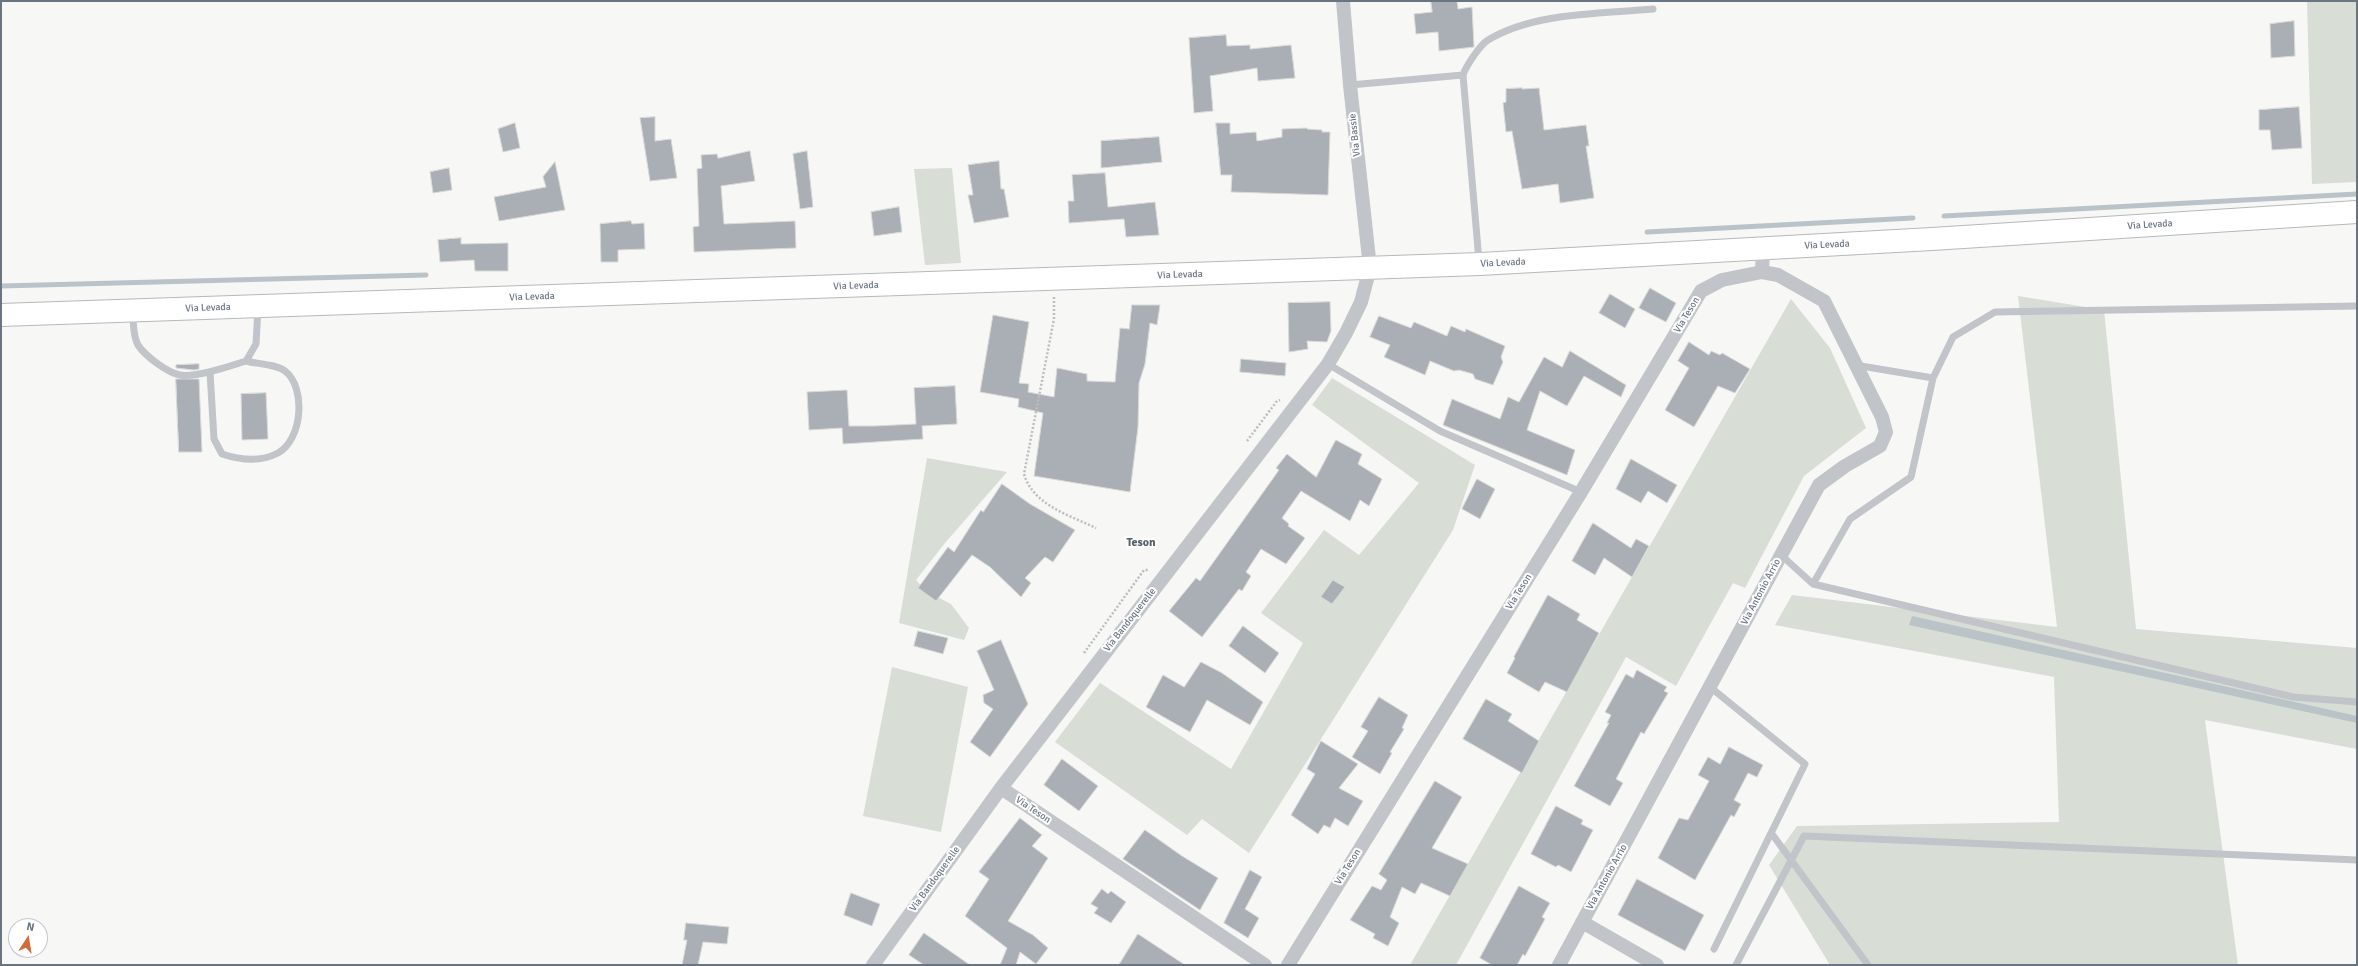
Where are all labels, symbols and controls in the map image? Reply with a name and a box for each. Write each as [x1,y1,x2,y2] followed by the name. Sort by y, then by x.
[1347,113,1363,157] street label: Via Bassie
[2127,217,2173,233] street label: Via Levada
[1804,238,1850,252] street label: Via Levada
[1480,256,1526,270] street label: Via Levada
[1157,268,1203,282] street label: Via Levada
[833,279,879,293] street label: Via Levada
[509,290,555,304] street label: Via Levada
[1672,295,1702,335] street label: Via Teson
[185,301,231,315] street label: Via Levada
[1126,536,1156,550] district label: Teson
[1739,557,1783,627] street label: Via Antonio Arrio
[1503,572,1535,612] street label: Via Teson
[1101,586,1159,654] street label: Via Bandoquerelle
[1013,794,1053,826] street label: Via Teson
[1584,842,1630,912] street label: Via Antonio Arrio
[907,844,963,914] street label: Via Bandoquerelle
[1332,847,1364,887] street label: Via Teson
[8,918,48,958] north arrow
[25,920,35,934] text: N

